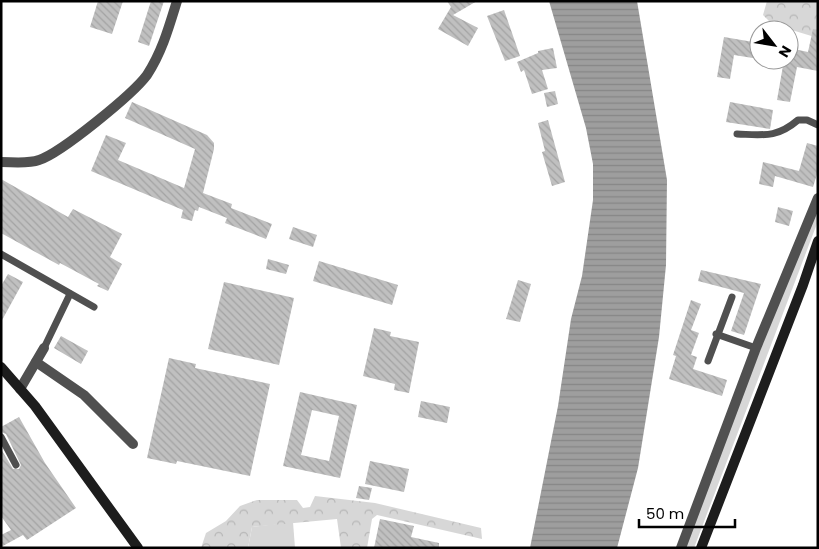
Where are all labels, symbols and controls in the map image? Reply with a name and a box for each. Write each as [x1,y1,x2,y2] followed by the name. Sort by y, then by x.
[749,20,799,70] north arrow
[774,42,796,61] text: N
[639,496,735,528] scale bar
[646,503,684,524] text: 50 m

